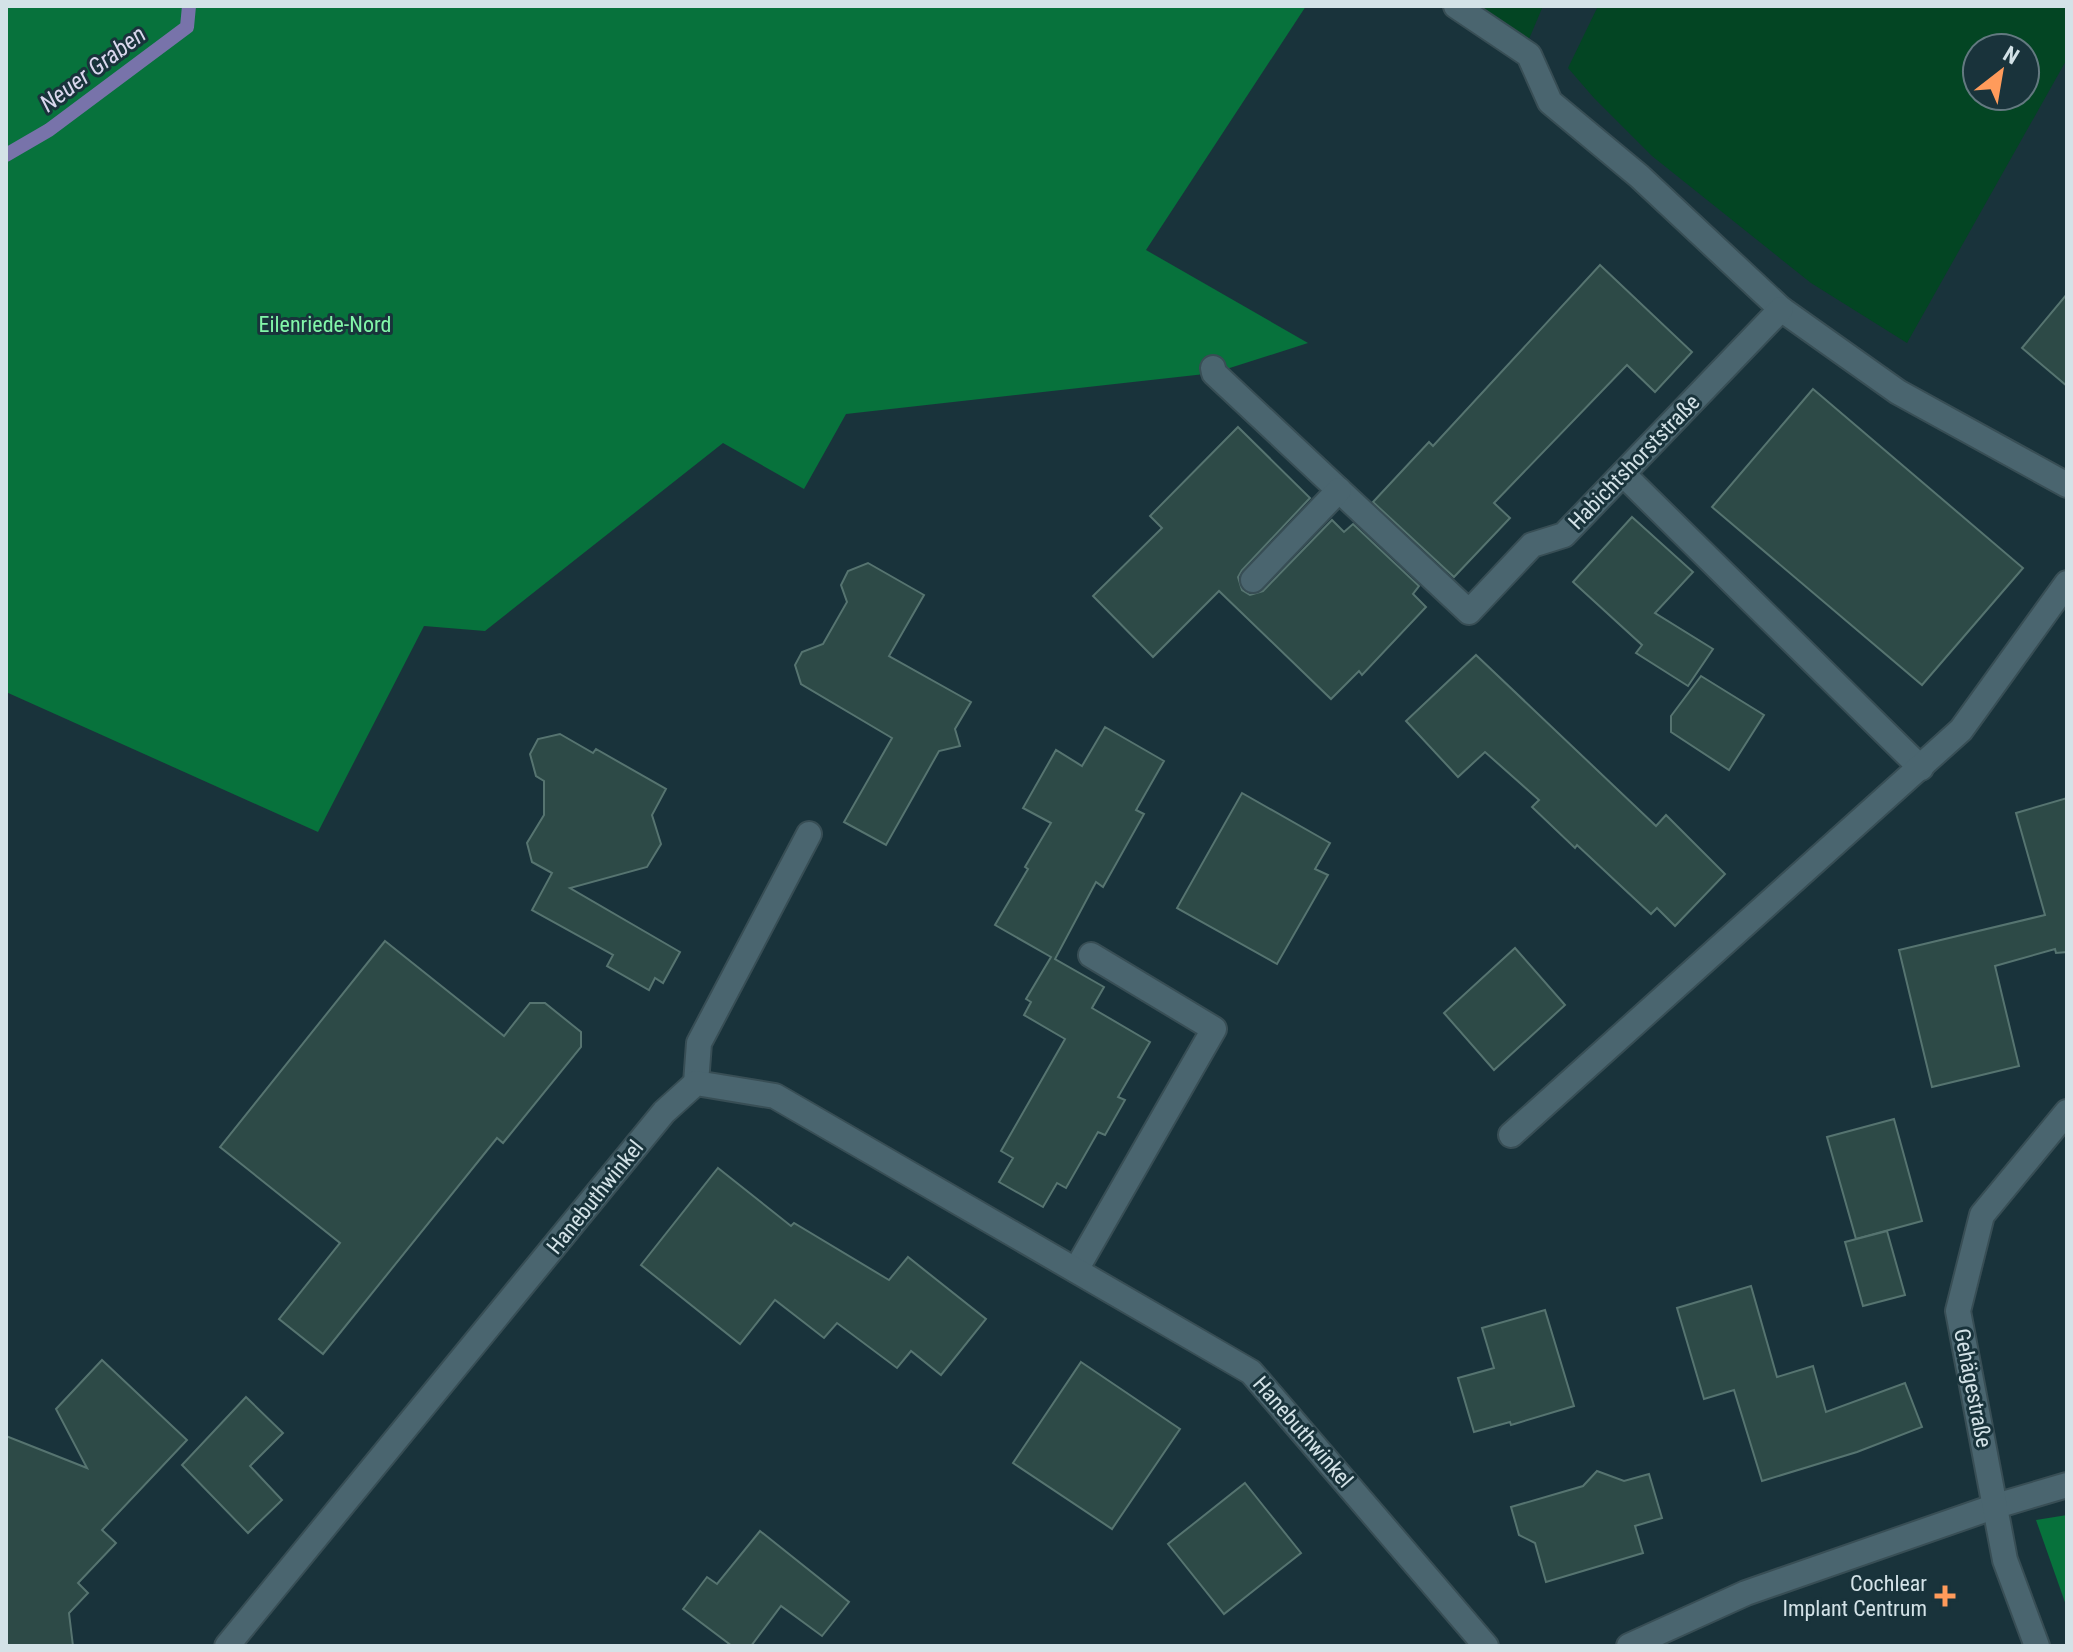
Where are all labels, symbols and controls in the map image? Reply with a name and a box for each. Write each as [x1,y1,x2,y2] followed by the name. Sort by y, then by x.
[35,20,151,118] water label: Neuer Graben
[1961,32,2041,112] north arrow
[1999,41,2023,69] text: N
[259,312,391,337] park label: Eilenriede-Nord
[1563,389,1705,535] street label: Habichtshorststraße
[542,1135,648,1259] street label: Hanebuthwinkel
[1949,1326,1997,1450] street label: Gehägestraße
[1248,1371,1358,1493] street label: Hanebuthwinkel
[1782,1571,1927,1621] place label: Cochlear Implant Centrum
[1934,1585,1956,1607] marker: Cochlear Implant Centrum

